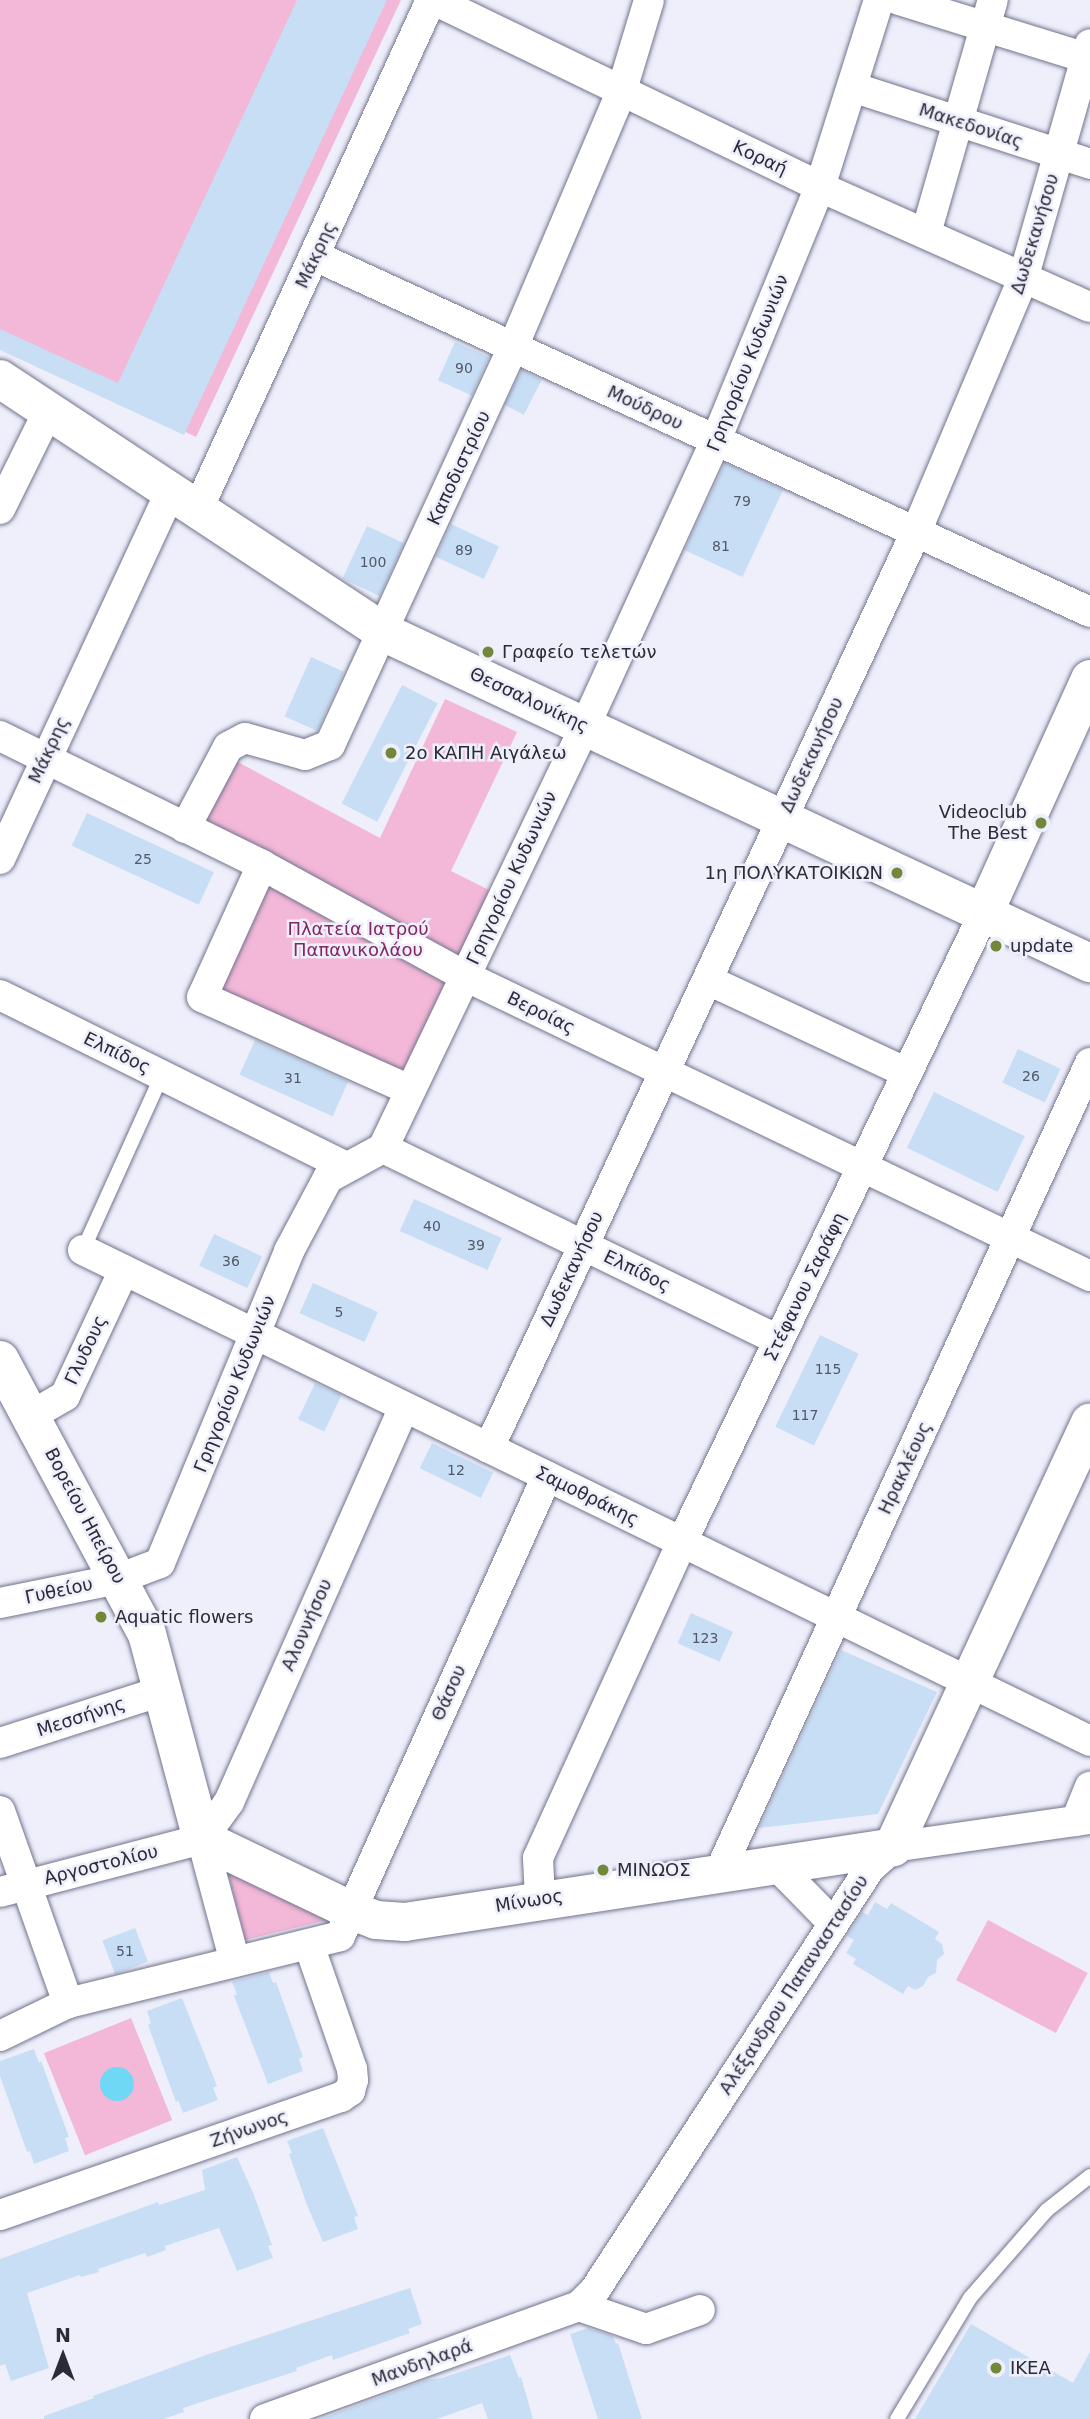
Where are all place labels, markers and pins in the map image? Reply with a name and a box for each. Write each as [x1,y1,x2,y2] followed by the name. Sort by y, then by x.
[502,641,657,663] place label: Γραφείο τελετών
[480,644,496,660] marker: Γραφείο τελετών
[405,742,566,764] place label: 2ο ΚΑΠΗ Αιγάλεω
[383,745,399,761] marker: 2ο ΚΑΠΗ Αιγάλεω
[939,802,1027,844] place label: Videoclub The Best
[1033,815,1049,831] marker: Videoclub The Best
[704,862,883,884] place label: 1η ΠΟΛΥΚΑΤΟΙΚΙΩΝ
[889,865,905,881] marker: 1η ΠΟΛΥΚΑΤΟΙΚΙΩΝ
[1010,935,1073,957] place label: update
[988,938,1004,954] marker: update
[115,1606,253,1628] place label: Aquatic flowers
[93,1609,109,1625] marker: Aquatic flowers
[617,1859,691,1881] place label: ΜΙΝΩΟΣ
[595,1862,611,1878] marker: ΜΙΝΩΟΣ
[1010,2357,1051,2379] place label: IKEA
[988,2360,1004,2376] marker: IKEA

